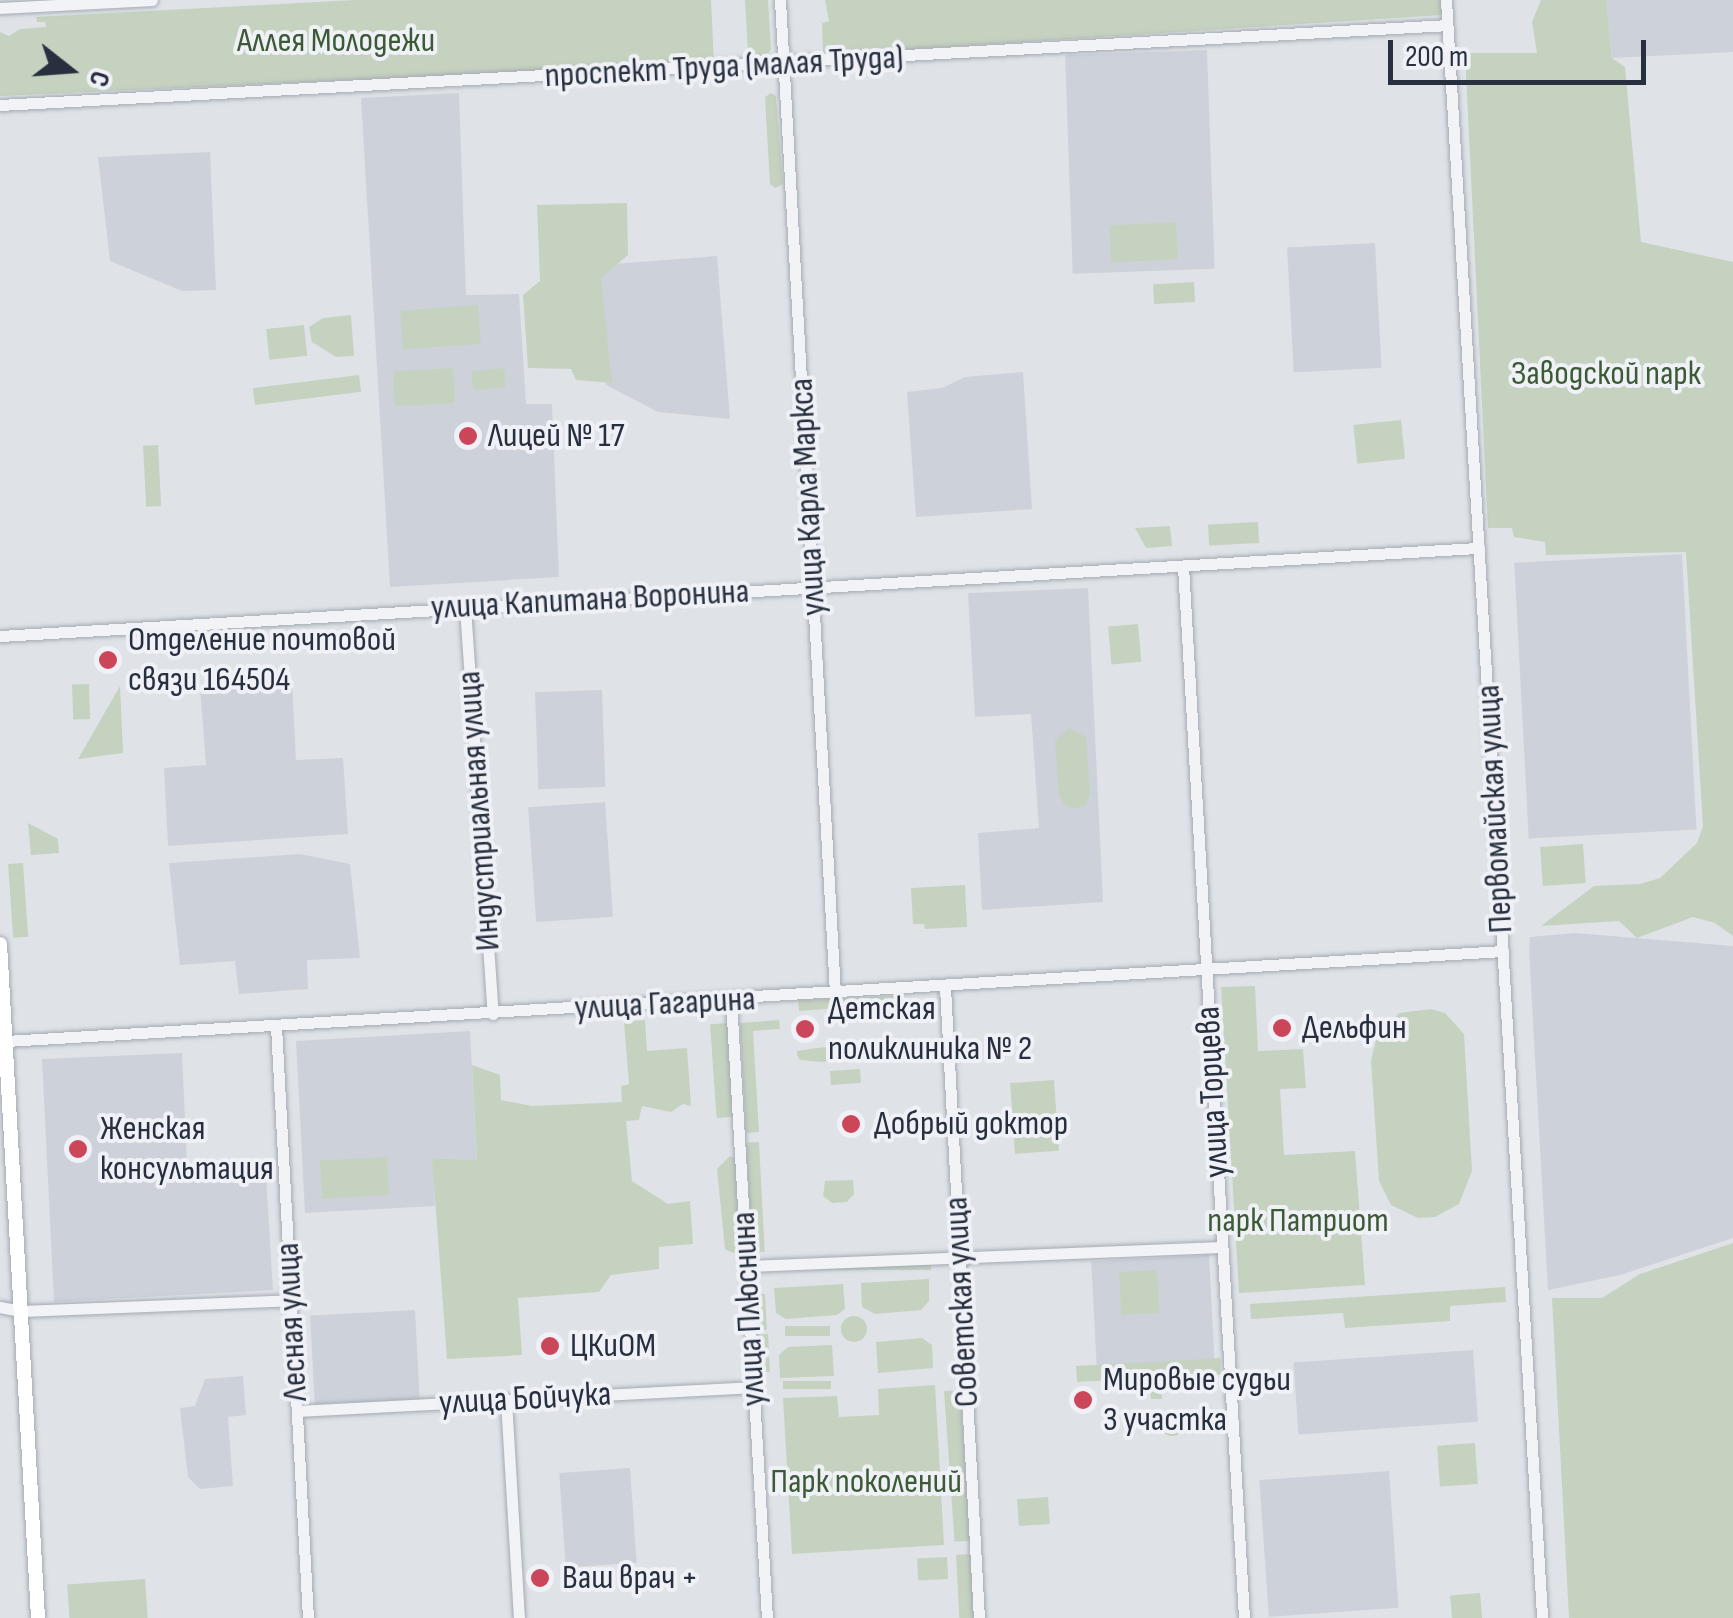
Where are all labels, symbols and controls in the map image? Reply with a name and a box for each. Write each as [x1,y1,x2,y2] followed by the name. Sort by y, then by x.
[20,20,120,120] north arrow
[237,20,435,62] park label: Аллея Молодежи
[1393,20,1650,82] scale bar
[544,37,904,97] street label: проспект Труда (малая Труда)
[1405,39,1468,75] text: 200 m
[81,67,117,91] text: С
[1511,353,1701,395] park label: Заводской парк
[781,377,835,617] street label: улица Карла Маркса
[488,415,624,457] place label: Лицей № 17
[457,425,479,447] marker: Лицей № 17
[430,571,750,629] street label: улица Капитана Воронина
[128,619,396,701] place label: Отделение почтовой связи 164504
[97,649,119,671] marker: Отделение почтовой связи 164504
[448,670,510,952] street label: Индустриальная улица
[1468,684,1522,934] street label: Первомайская улица
[573,978,757,1030] street label: улица Гагарина
[828,988,1032,1070] place label: Детская поликлиника № 2
[1188,1005,1238,1179] street label: улица Торцева
[1302,1007,1407,1049] place label: Дельфин
[792,1016,818,1042] marker: Детская поликлиника № 2
[1271,1017,1293,1039] marker: Дельфин
[874,1103,1068,1145] place label: Добрый доктор
[100,1108,274,1190] place label: Женская консультация
[838,1111,864,1137] marker: Добрый доктор
[65,1136,91,1162] marker: Женская консультация
[936,1196,988,1408] street label: Советская улица
[1207,1200,1389,1242] park label: парк Патриот
[723,1211,775,1407] street label: улица Плюснина
[267,1242,317,1402] street label: Лесная улица
[570,1325,656,1367] place label: ЦКиОМ
[539,1335,561,1357] marker: ЦКиОМ
[1103,1359,1291,1441] place label: Мировые судьи 3 участка
[438,1374,612,1424] street label: улица Бойчука
[1072,1389,1094,1411] marker: Мировые судьи 3 участка
[770,1461,962,1503] park label: Парк поколений
[562,1557,698,1599] place label: Ваш врач +
[527,1565,553,1591] marker: Ваш врач +

